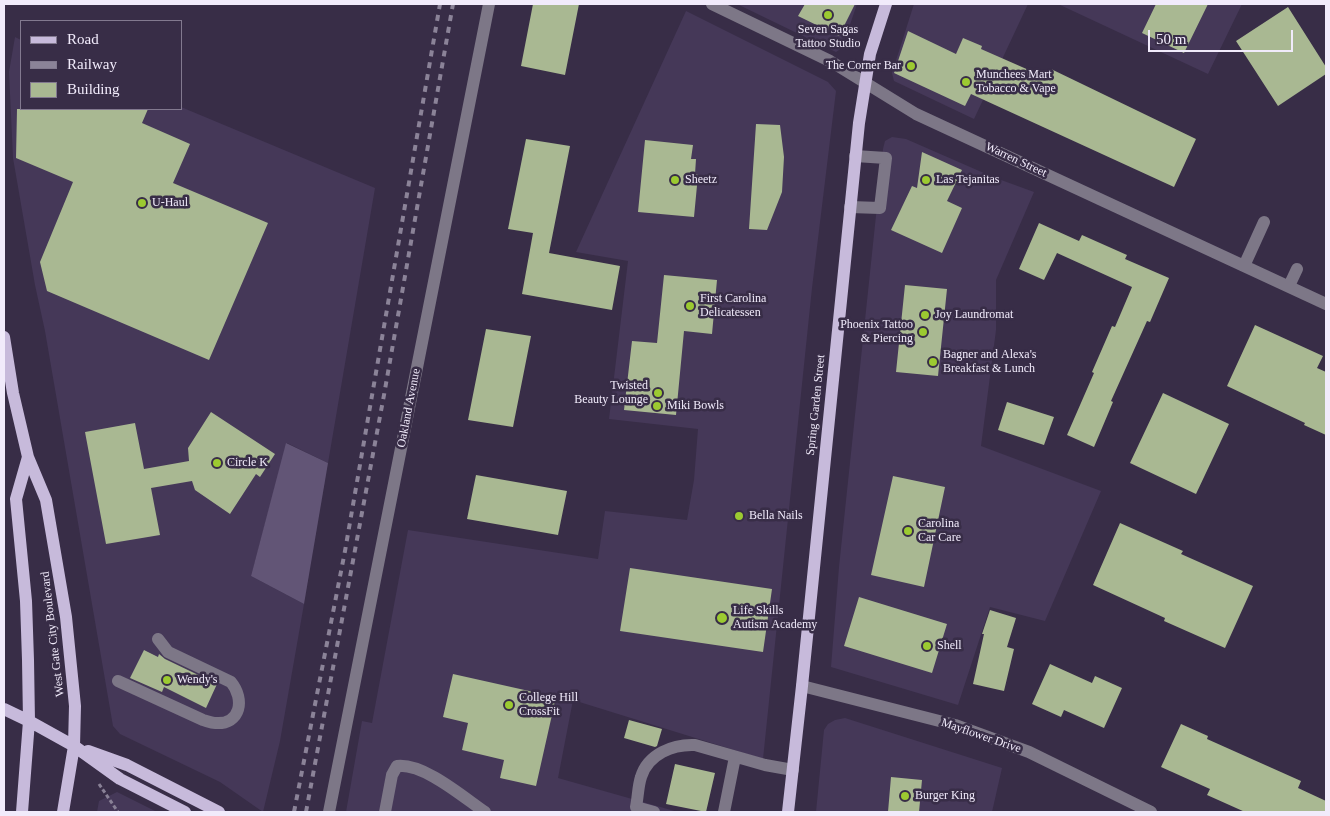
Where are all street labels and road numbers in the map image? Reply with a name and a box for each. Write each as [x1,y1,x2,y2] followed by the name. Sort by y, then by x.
[983,140,1049,180] street label: Warren Street
[804,354,828,456] street label: Spring Garden Street
[394,367,424,449] street label: Oakland Avenue
[38,571,68,697] street label: West Gate City Boulevard
[939,716,1023,756] street label: Mayflower Drive

